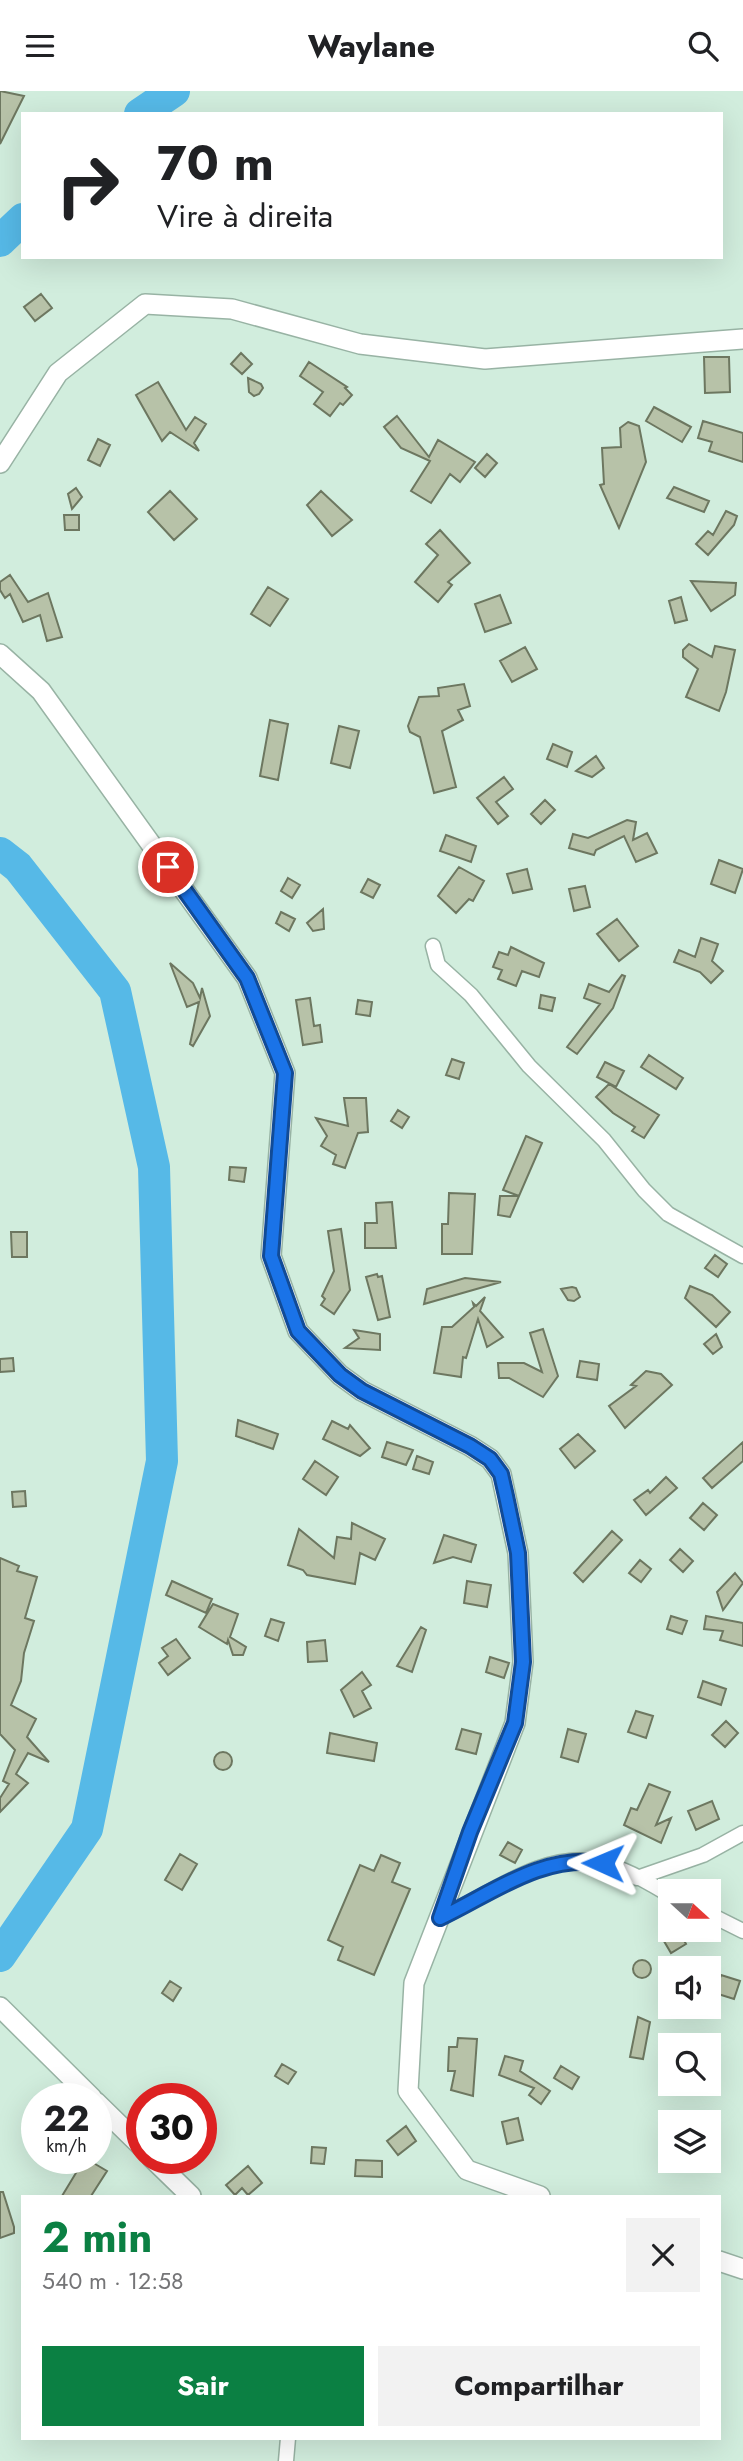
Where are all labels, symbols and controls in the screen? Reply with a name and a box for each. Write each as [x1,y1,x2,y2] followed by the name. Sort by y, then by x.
[308,23,435,69] text: Waylane
[21,27,59,65] icon: menu
[684,27,722,65] icon: search
[157,128,274,198] text: 70 m
[42,140,133,231] icon: right
[157,193,333,239] text: Vire à direita
[138,837,198,897] pin
[149,848,187,886] icon: arrive
[566,1826,640,1900] position arrow
[658,1879,721,1943] north arrow
[658,1879,721,2173] map controls
[658,1956,721,2019] button: sound
[658,2033,721,2096] button: search
[126,2083,217,2174] speed limit sign: 30
[44,2094,89,2144] text: 22
[658,2110,721,2173] button: layers
[46,2133,87,2159] text: km/h
[42,2207,152,2268] text: 2 min
[626,2218,700,2292] button: close
[42,2264,184,2298] text: 540 m · 12:58
[42,2346,364,2426] button: Sair
[378,2346,700,2426] button: Compartilhar

